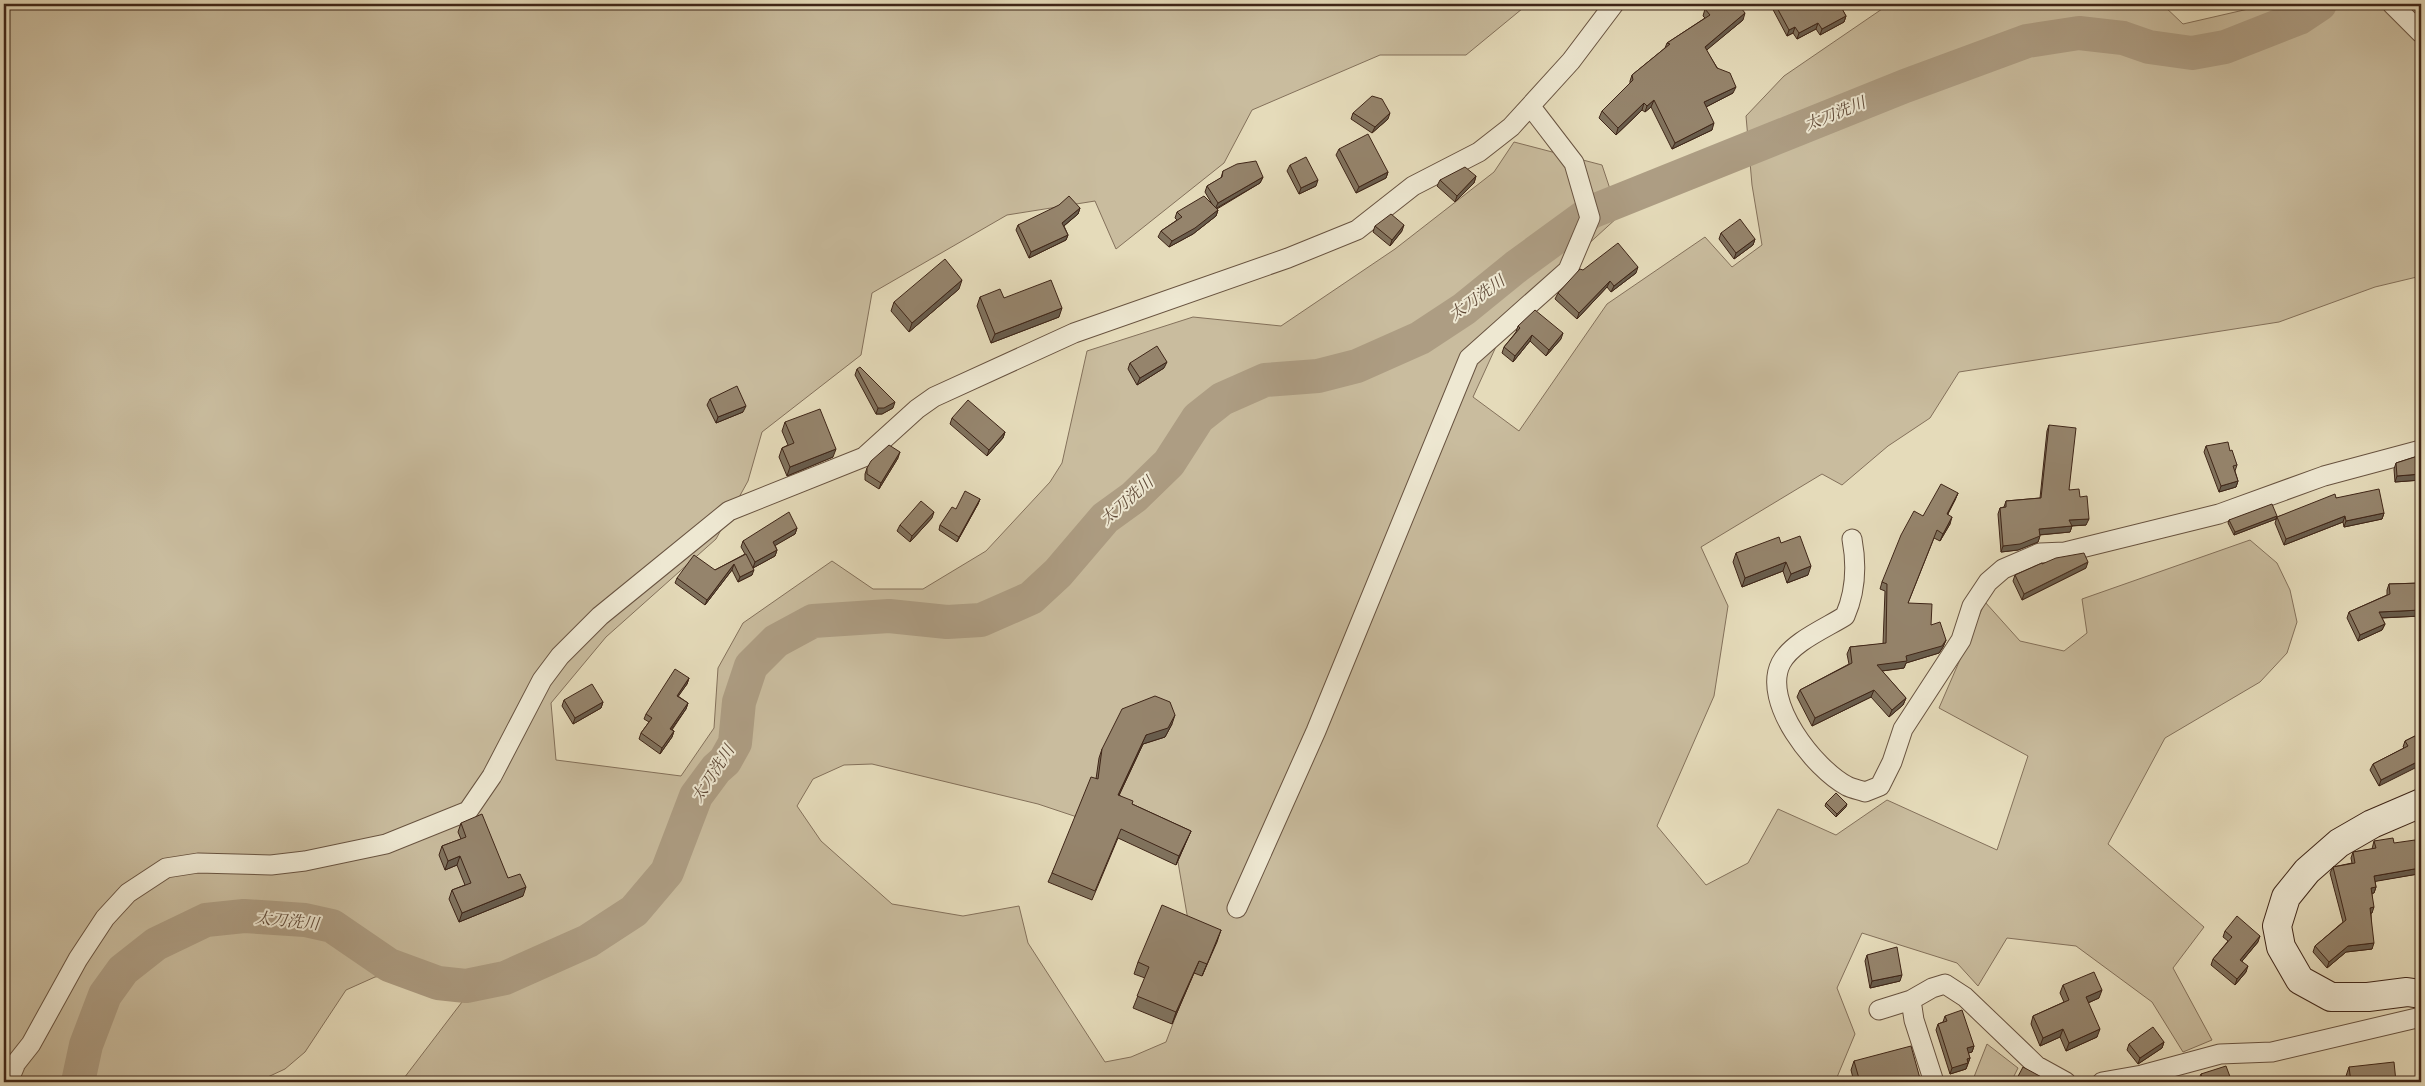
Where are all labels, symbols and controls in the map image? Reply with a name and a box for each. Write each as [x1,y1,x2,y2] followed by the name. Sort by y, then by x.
[1802,92,1870,135] water label: 太刀洗川
[1445,270,1510,325] water label: 太刀洗川
[1096,471,1159,530] water label: 太刀洗川
[687,740,740,806] water label: 太刀洗川
[254,908,322,934] water label: 太刀洗川

